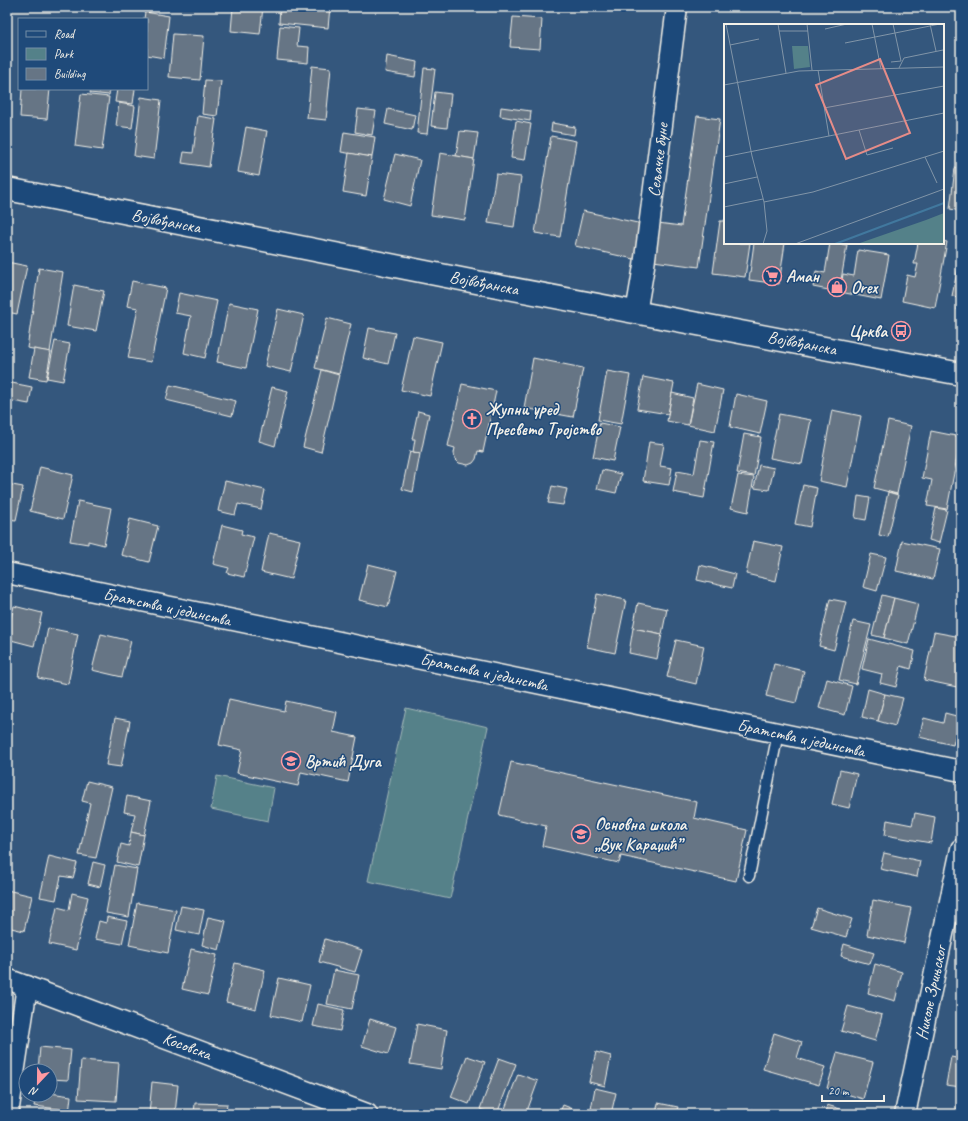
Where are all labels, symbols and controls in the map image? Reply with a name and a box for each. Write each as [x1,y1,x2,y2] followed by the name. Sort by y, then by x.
[18,18,148,90] legend
[724,24,944,244] inset map
[54,26,76,42] text: Road
[54,46,75,62] text: Park
[54,66,86,82] text: Building
[643,120,673,198] street label: Сељачке буне
[130,204,203,238] street label: Војвођанска
[761,265,783,287] supermarket icon: Аман
[448,266,521,300] street label: Војвођанска
[786,266,821,287] place label: Аман
[826,276,848,298] shop icon: Orex
[851,277,879,298] place label: Orex
[890,320,912,342] bus stop icon: Црква
[849,321,888,342] place label: Црква
[766,326,839,360] street label: Војвођанска
[486,399,603,440] place label: Жупни уред Пресвето Тројство
[461,408,483,430] church icon: Жупни уред Пресвето Тројство
[101,583,235,631] street label: Братства и јединства
[418,648,552,696] street label: Братства и јединства
[735,714,869,762] street label: Братства и јединства
[280,750,302,772] school or university icon: Вртић Дуга
[305,751,382,772] place label: Вртић Дуга
[595,814,688,855] place label: Основна школа „Вук Караџић”
[570,823,592,845] school or university icon: Основна школа „Вук Караџић”
[911,942,952,1042] street label: Николе Зрињског
[160,1027,216,1066] street label: Косовска
[18,1063,58,1103] north arrow
[822,1077,884,1103] scale bar
[828,1083,850,1099] text: 20 m
[26,1084,40,1100] text: N

